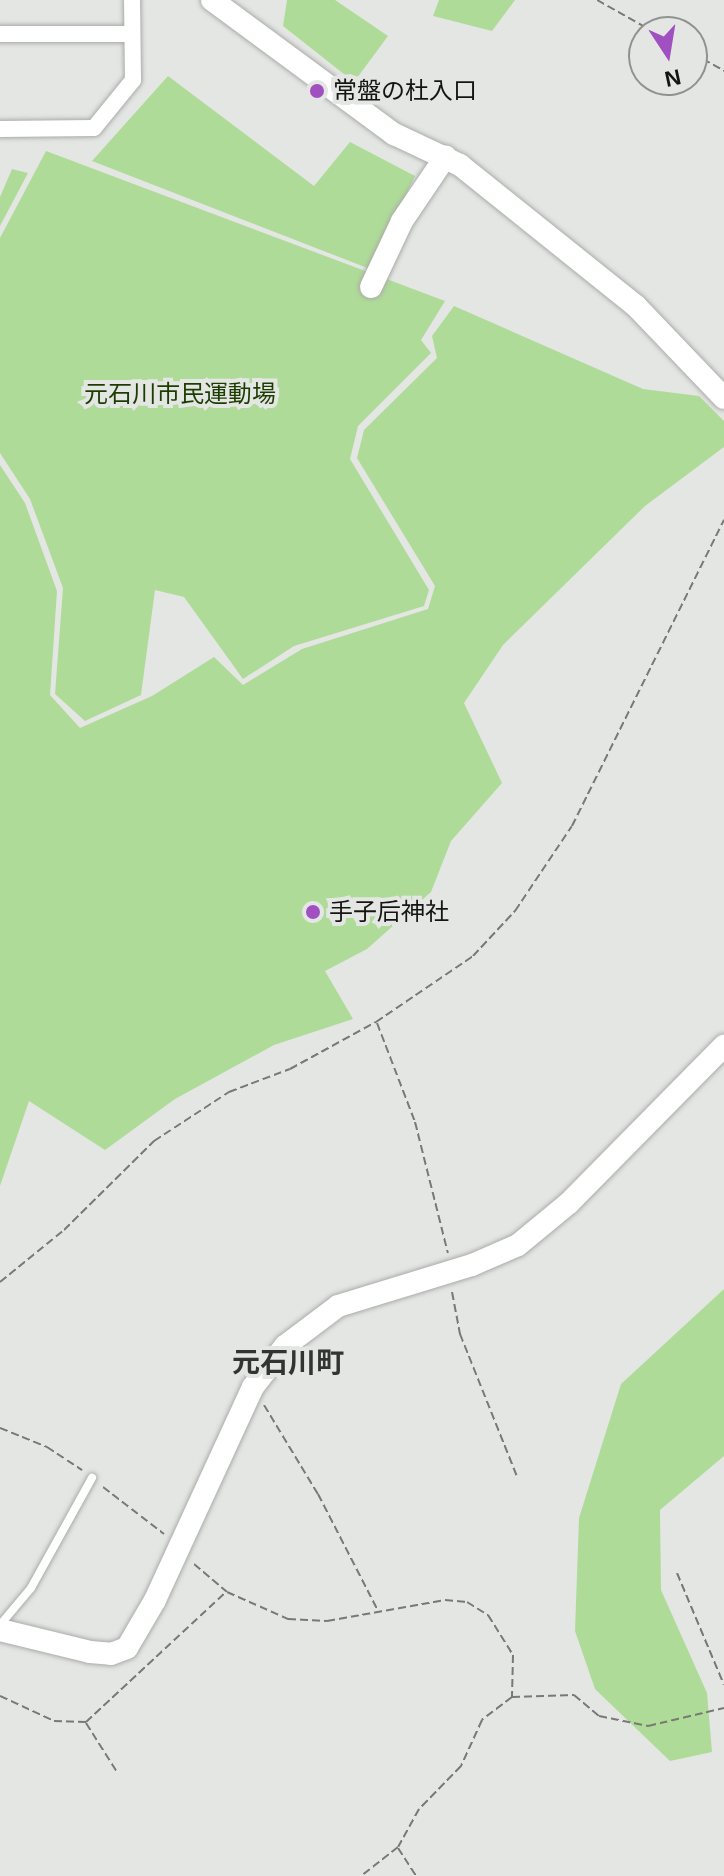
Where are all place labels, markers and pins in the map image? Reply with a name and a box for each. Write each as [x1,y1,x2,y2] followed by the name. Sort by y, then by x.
[333,77,477,105] place label: 常盤の杜入口
[308,82,326,100] marker: 常盤の杜入口
[329,898,449,926] place label: 手子后神社
[304,903,322,921] marker: 手子后神社

